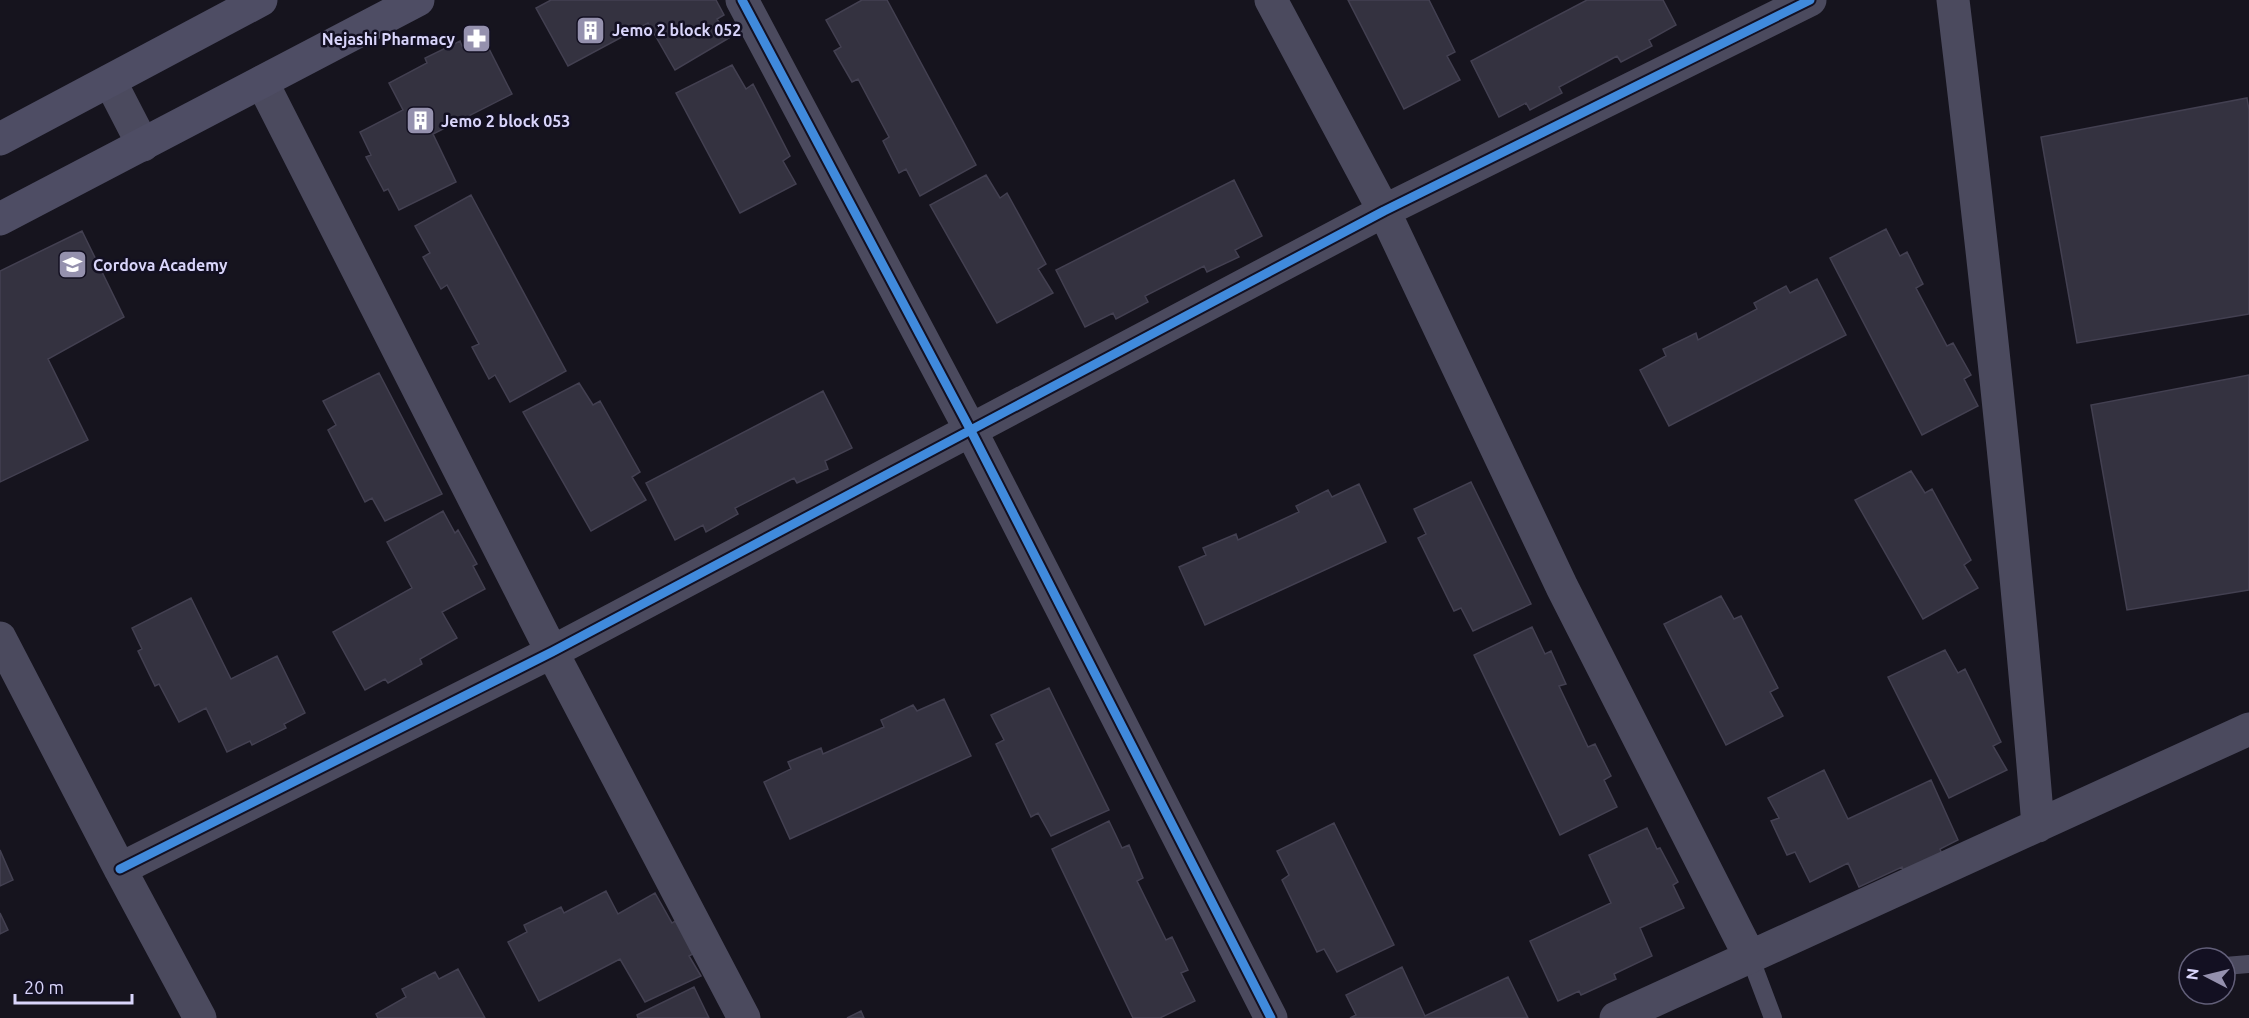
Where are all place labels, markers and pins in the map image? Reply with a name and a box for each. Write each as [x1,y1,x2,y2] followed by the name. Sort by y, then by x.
[575,14,607,46] building icon: Jemo 2 block 052
[612,21,741,39] place label: Jemo 2 block 052
[460,23,492,55] pharmacy icon: Nejashi Pharmacy
[322,30,455,48] place label: Nejashi Pharmacy
[404,105,436,137] building icon: Jemo 2 block 053
[441,112,570,130] place label: Jemo 2 block 053
[56,249,88,281] school or university icon: Cordova Academy
[93,256,228,274] place label: Cordova Academy

